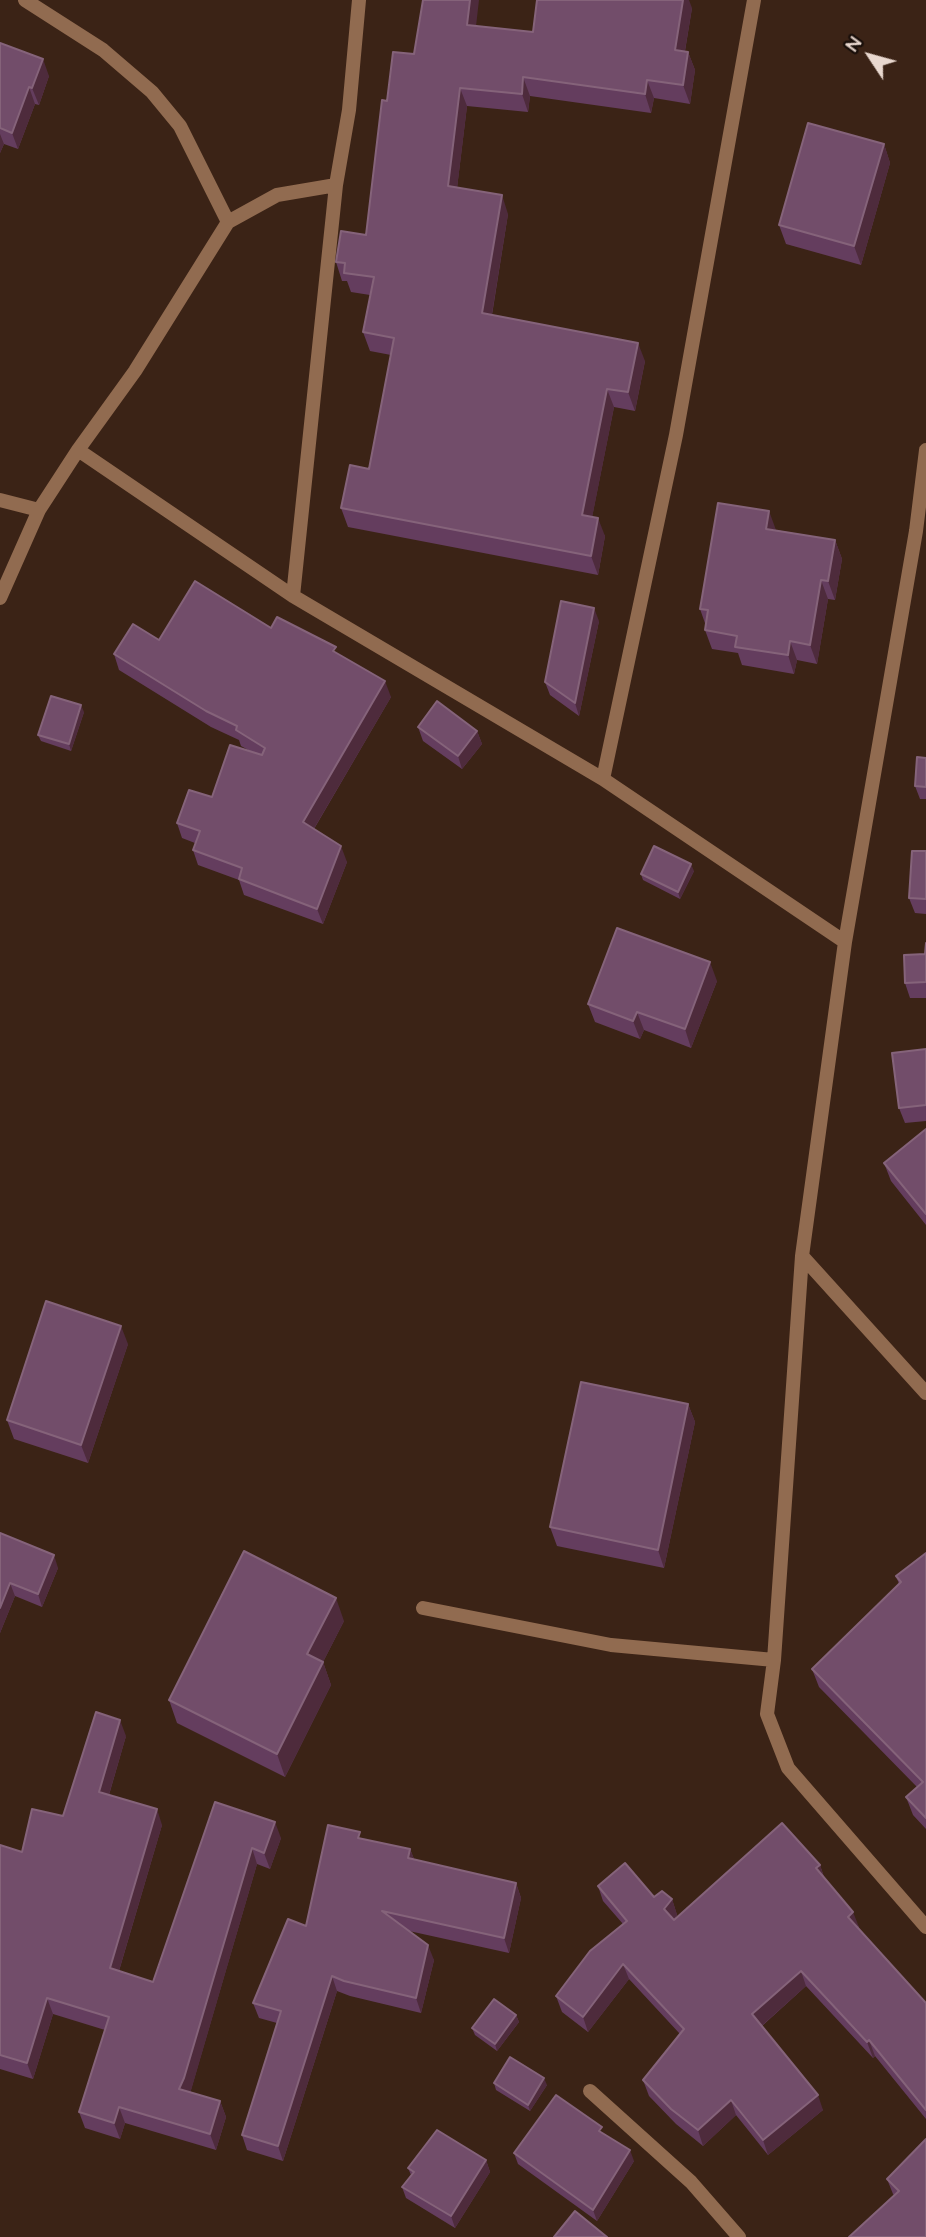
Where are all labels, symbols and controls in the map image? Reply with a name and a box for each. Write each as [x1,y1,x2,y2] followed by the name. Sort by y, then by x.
[835,21,905,91] north arrow
[839,31,867,56] text: N

